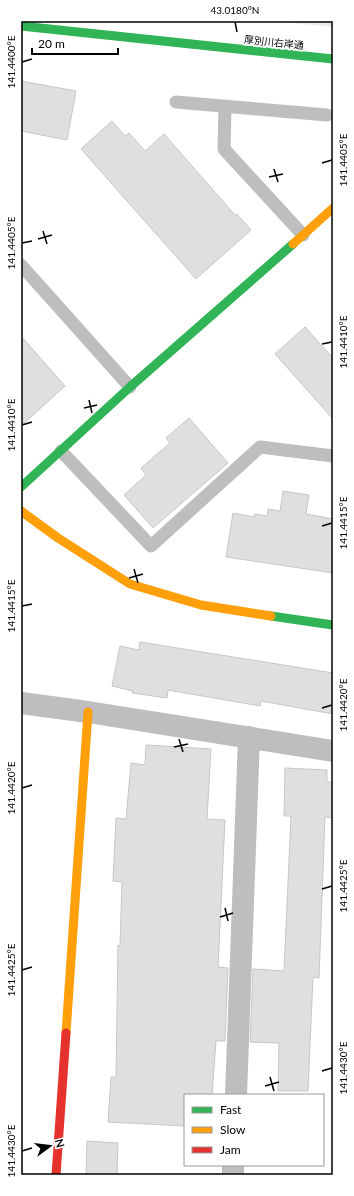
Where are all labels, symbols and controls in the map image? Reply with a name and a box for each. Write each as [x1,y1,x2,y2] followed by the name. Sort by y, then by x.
[211,4,259,16] text: 43.0180°N
[32,30,118,56] scale bar
[244,33,304,51] street label: 厚別川右岸通
[5,35,17,88] text: 141.4400°E
[38,36,65,51] text: 20 m
[337,133,349,186] text: 141.4405°E
[5,216,17,269] text: 141.4405°E
[337,315,349,368] text: 141.4410°E
[5,398,17,451] text: 141.4410°E
[337,496,349,549] text: 141.4415°E
[5,579,17,632] text: 141.4415°E
[337,678,349,731] text: 141.4420°E
[5,761,17,814] text: 141.4420°E
[337,859,349,912] text: 141.4425°E
[5,943,17,996] text: 141.4425°E
[337,1041,349,1094] text: 141.4430°E
[184,1094,324,1166] legend
[220,1102,242,1117] text: Fast
[220,1122,246,1137] text: Slow
[5,1124,17,1177] text: 141.4430°E
[30,1126,70,1166] north arrow
[53,1138,68,1149] text: N
[220,1142,241,1157] text: Jam

